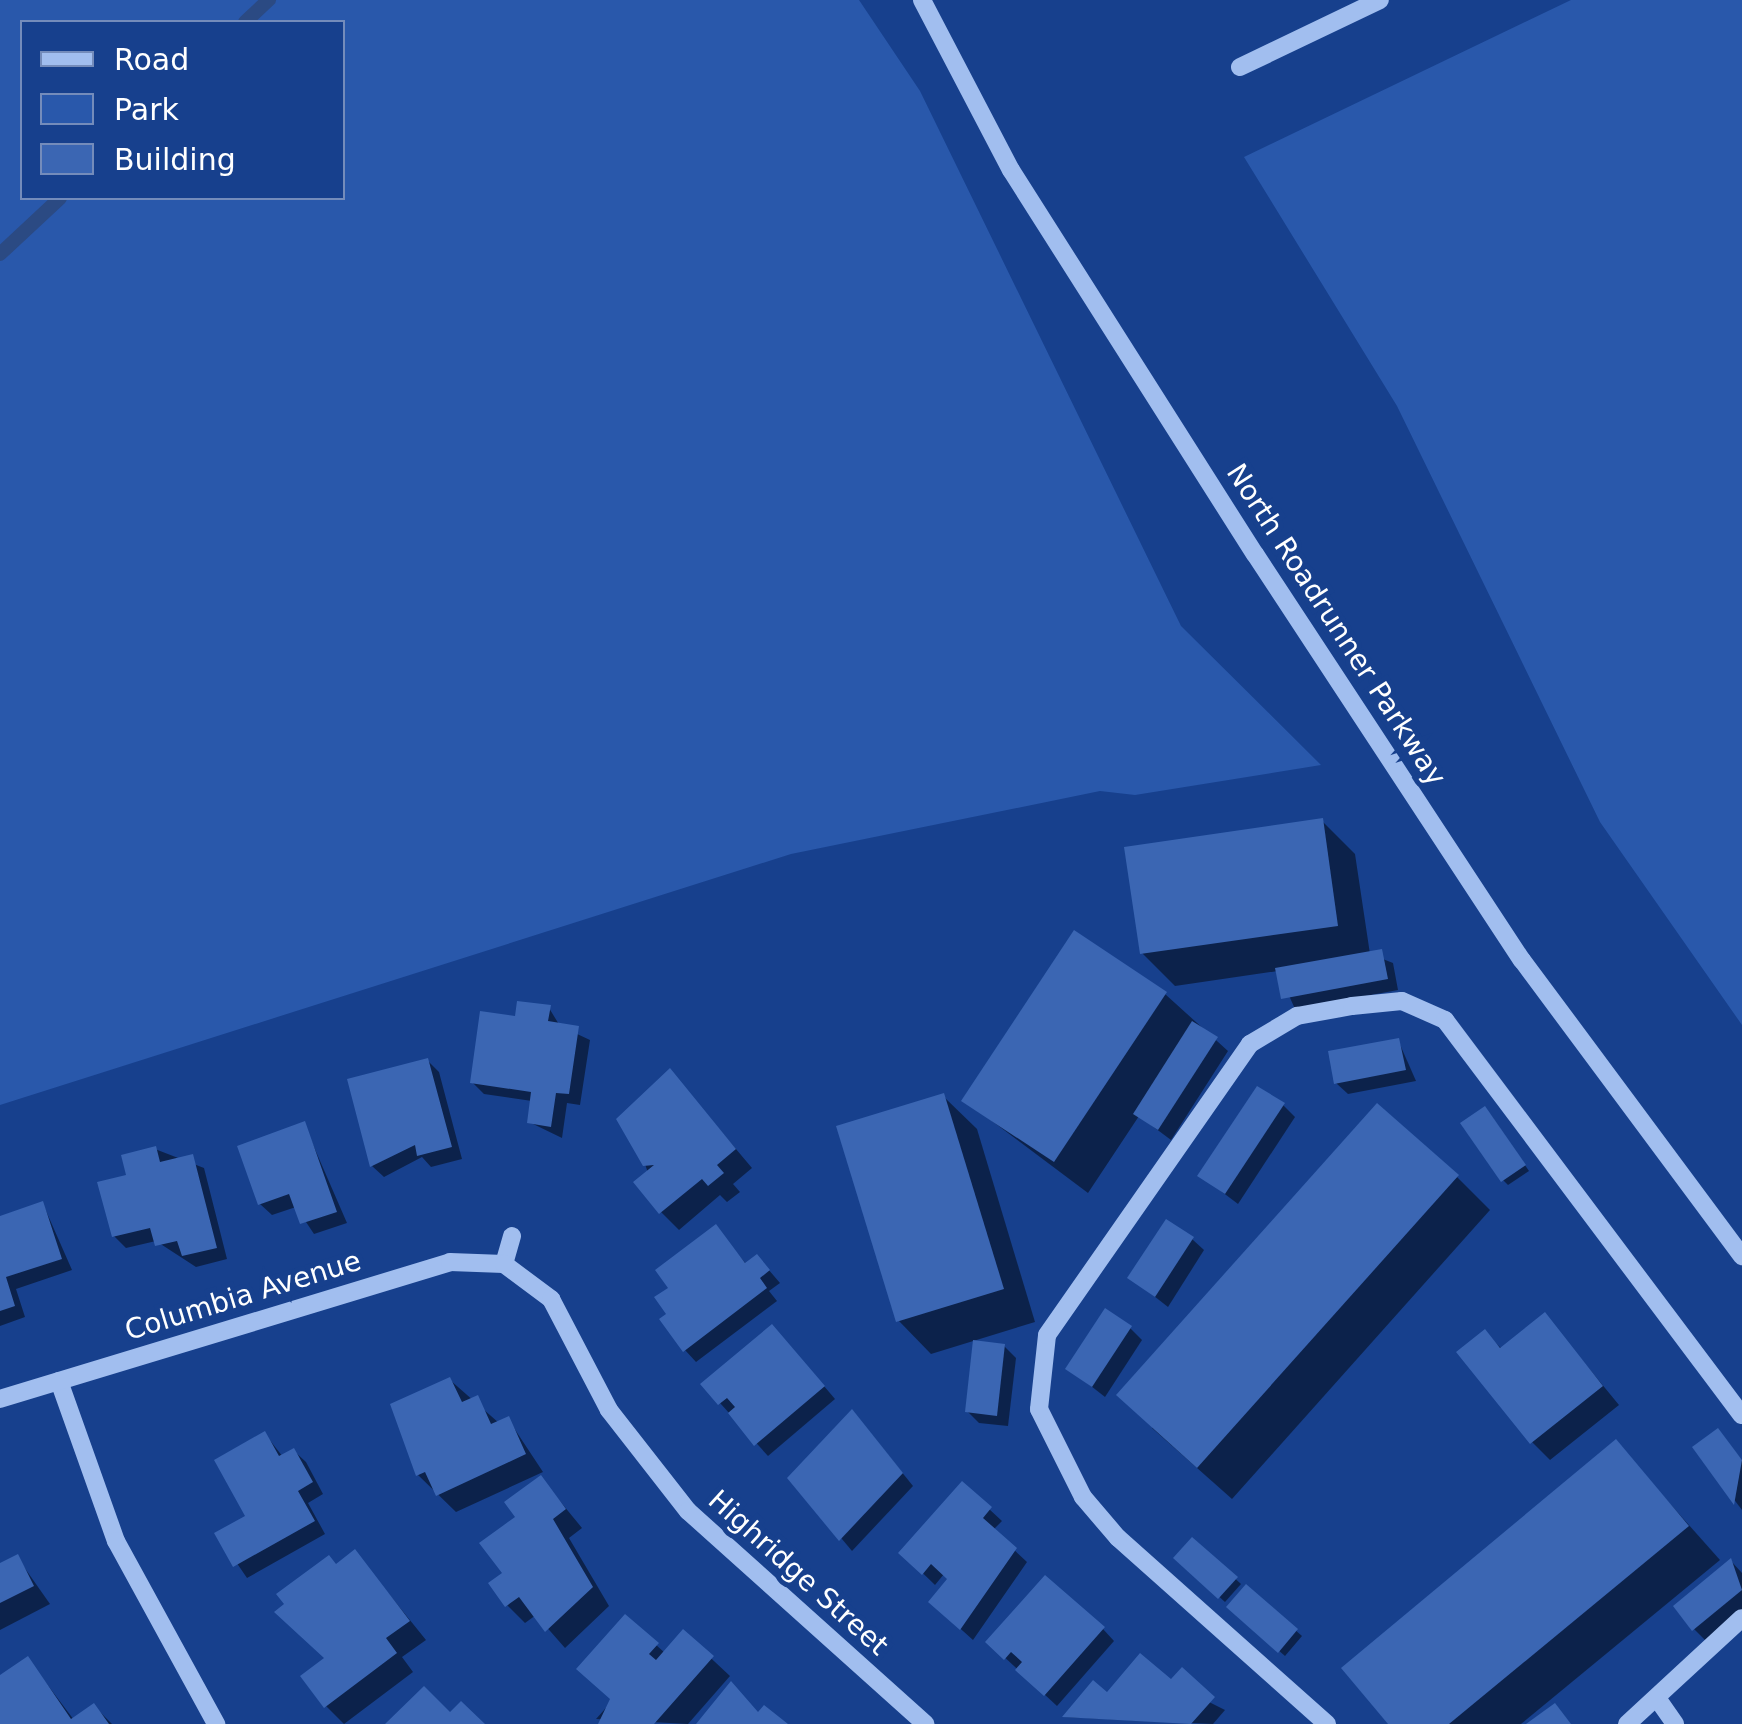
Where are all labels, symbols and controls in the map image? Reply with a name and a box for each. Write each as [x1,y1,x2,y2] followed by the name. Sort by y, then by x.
[20,20,345,200] legend
[114,42,189,77] text: Road
[114,92,179,127] text: Park
[114,142,236,177] text: Building
[1219,458,1453,792] street label: North Roadrunner Parkway
[121,1244,365,1348] street label: Columbia Avenue
[701,1483,895,1663] street label: Highridge Street

